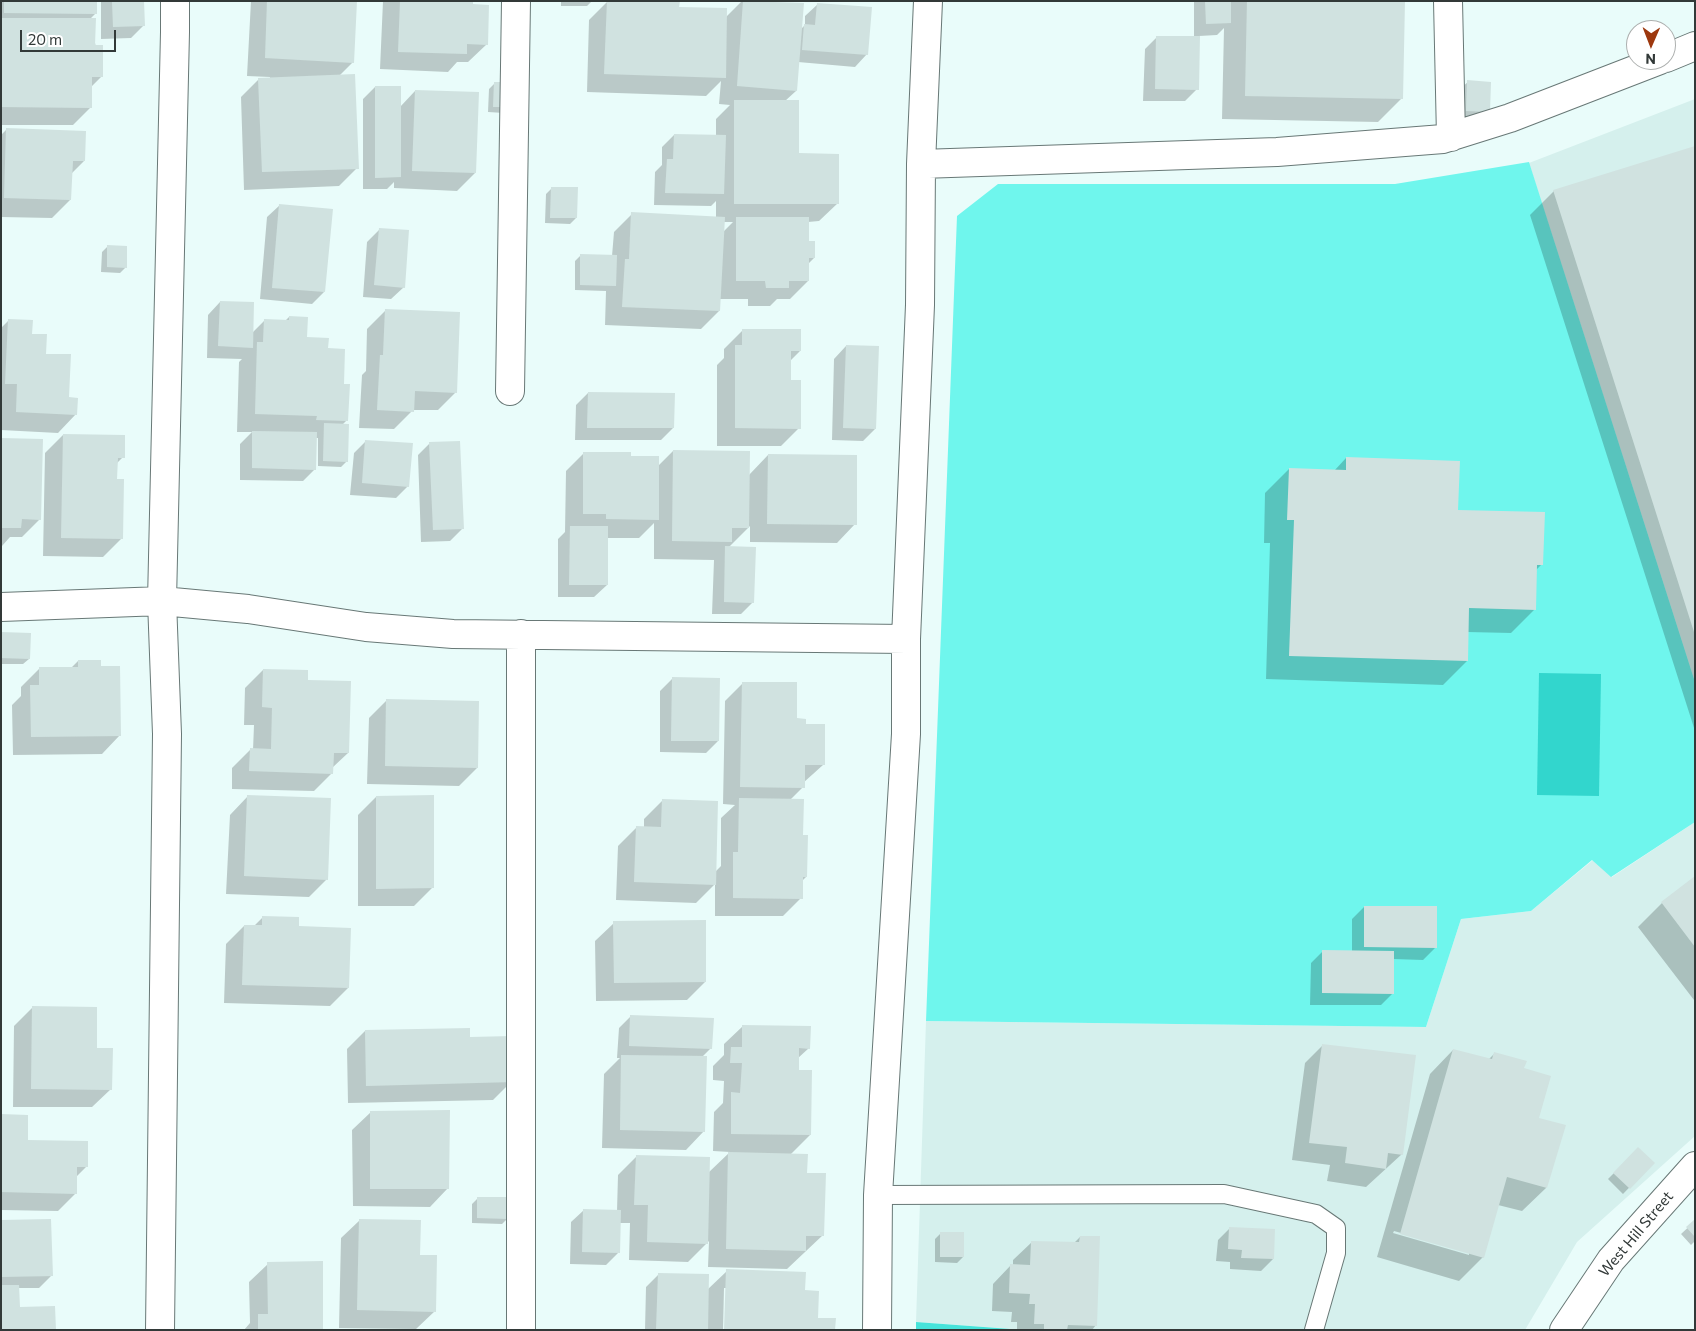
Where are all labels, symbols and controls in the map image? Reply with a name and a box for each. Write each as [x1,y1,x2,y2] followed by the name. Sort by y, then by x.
[22,20,119,52] scale bar
[1626,20,1676,70] north arrow
[28,30,62,48] text: 20 m
[1645,51,1656,68] text: N
[1595,1188,1677,1280] street label: West Hill Street

